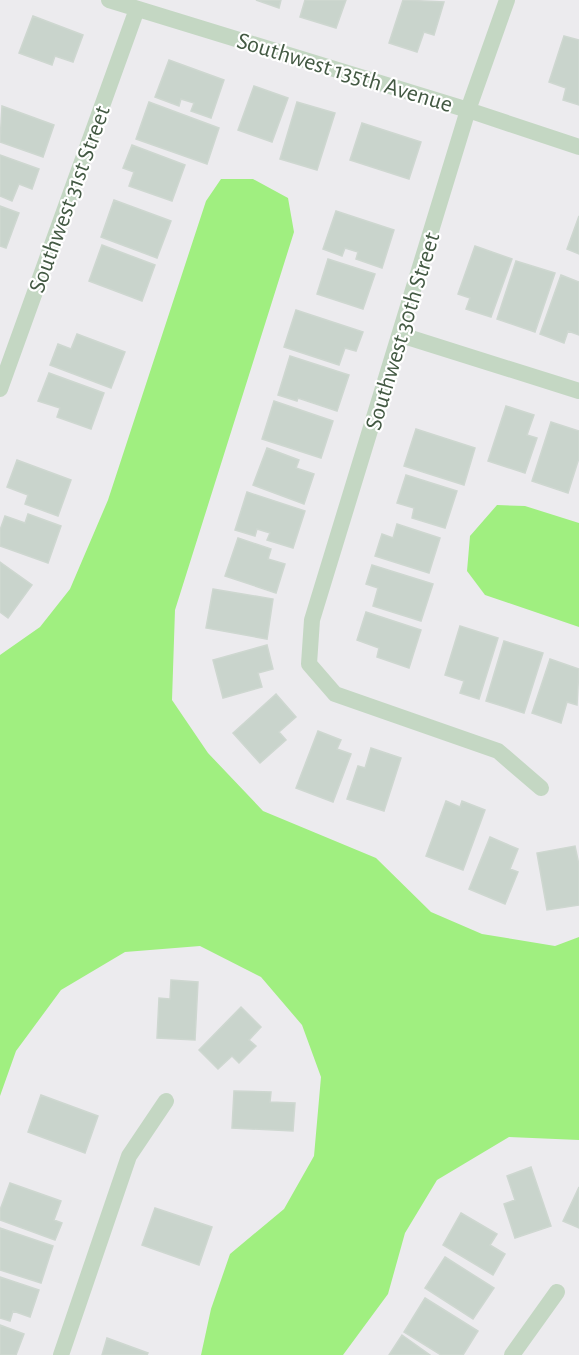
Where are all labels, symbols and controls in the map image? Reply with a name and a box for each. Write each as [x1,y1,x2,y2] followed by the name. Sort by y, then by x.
[234,29,455,117] street label: Southwest 135th Avenue
[25,102,115,296] street label: Southwest 31st Street
[361,229,445,433] street label: Southwest 30th Street

